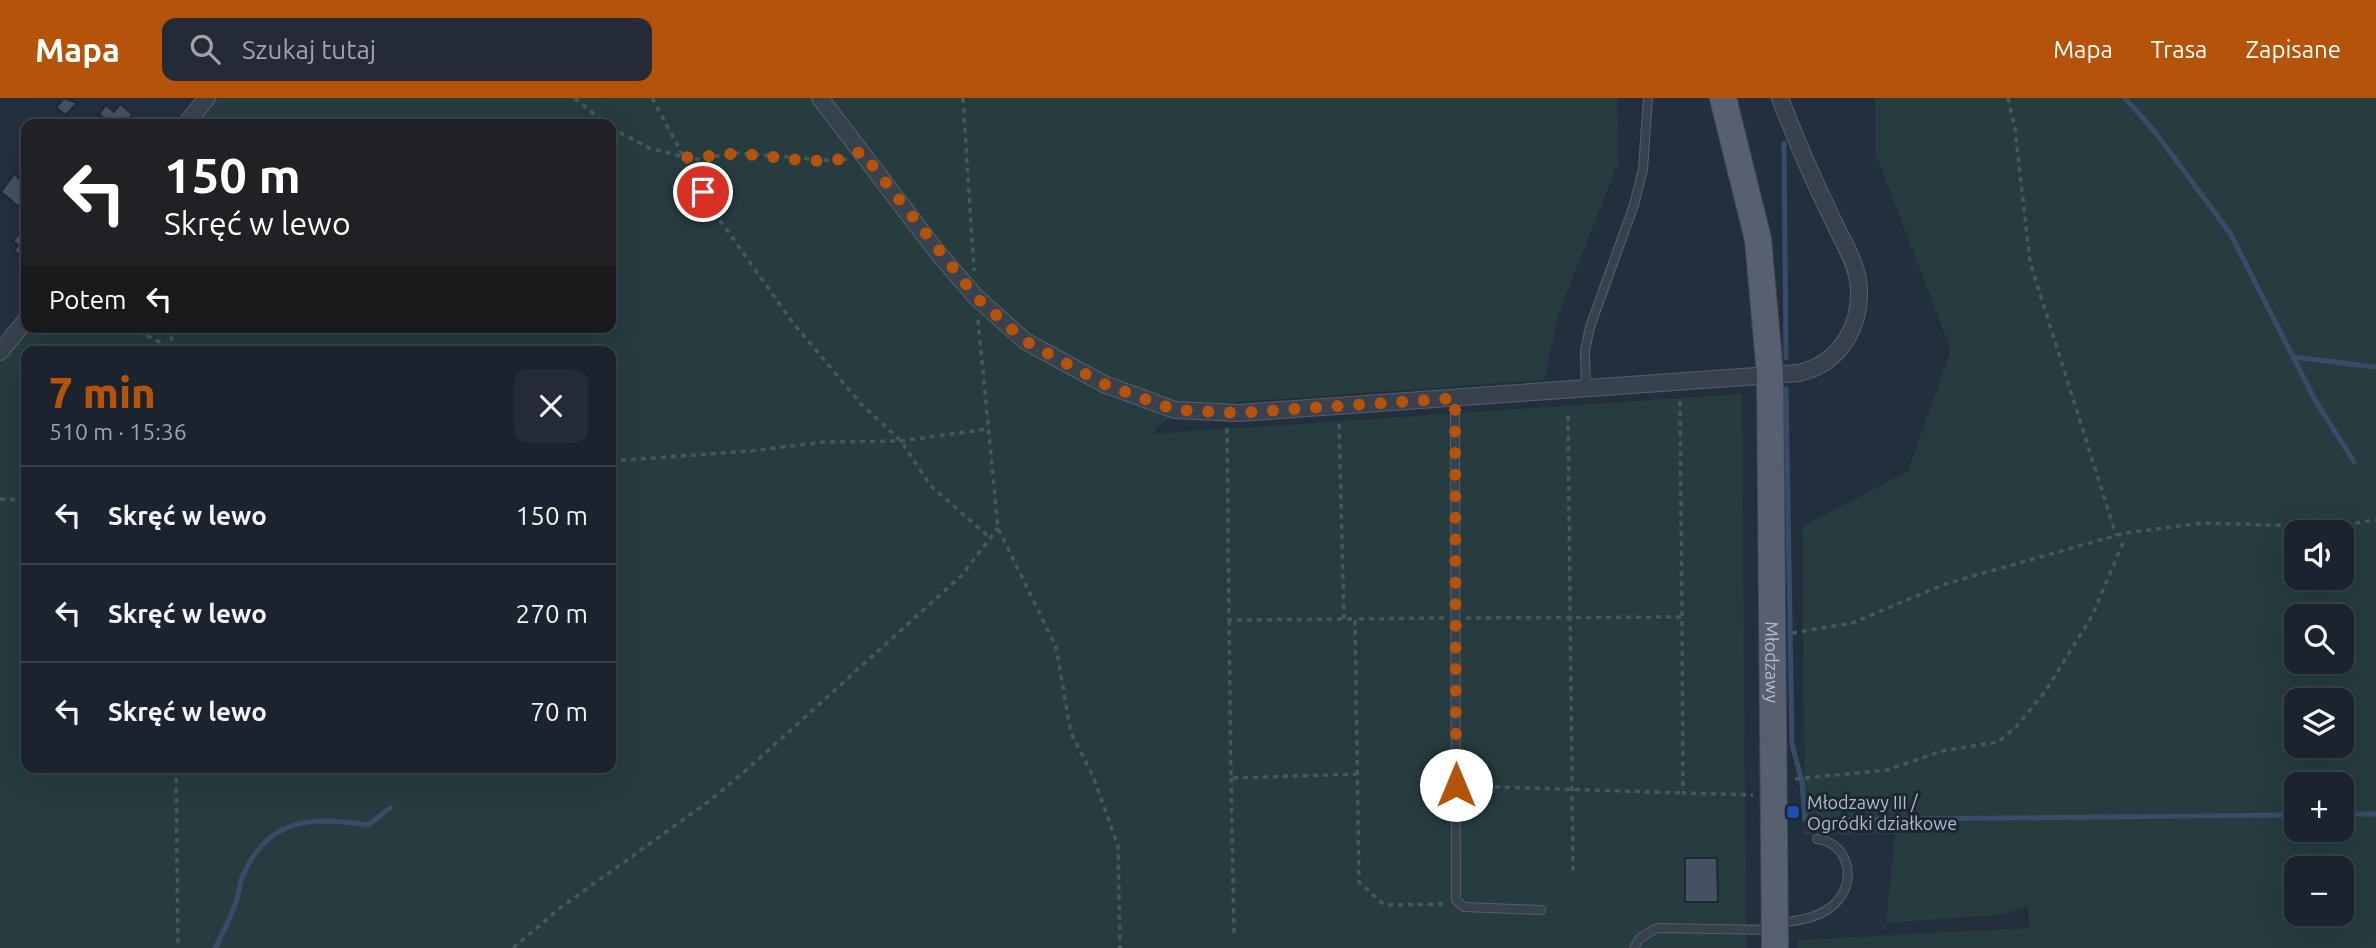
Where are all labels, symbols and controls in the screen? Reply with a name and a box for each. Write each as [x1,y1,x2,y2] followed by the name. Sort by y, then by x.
[162,18,652,81] search box
[186,30,224,68] icon: search
[35,31,120,68] text: Mapa
[242,35,376,64] text: Szukaj tutaj
[2053,36,2113,63] text: Mapa
[2151,36,2207,63] text: Trasa
[2245,36,2341,63] text: Zapisane
[49,147,140,238] icon: left
[164,147,301,202] text: 150 m
[673,162,733,222] pin
[684,173,722,211] icon: arrive
[164,205,351,241] text: Skręć w lewo
[140,280,178,318] icon: left
[49,285,126,314] text: Potem
[49,369,156,416] text: 7 min
[514,369,588,443] button: close
[49,419,187,444] text: 510 m · 15:36
[49,496,87,534] icon: left
[108,501,267,530] text: Skręć w lewo
[516,501,588,530] text: 150 m
[2284,520,2354,926] map controls
[2284,520,2354,590] button: sound
[49,594,87,632] icon: left
[108,599,267,628] text: Skręć w lewo
[516,599,588,628] text: 270 m
[2284,604,2354,674] button: search
[1762,621,1783,704] street label: Młodzawy
[2284,688,2354,758] button: layers
[49,692,87,730] icon: left
[108,697,267,726] text: Skręć w lewo
[530,697,588,726] text: 70 m
[1419,748,1493,822] position arrow
[2284,772,2354,842] button: +
[1807,792,1957,833] place label: Młodzawy III / Ogródki działkowe
[1785,804,1801,820] marker: Młodzawy III / Ogródki działkowe
[2284,856,2354,926] button: −

